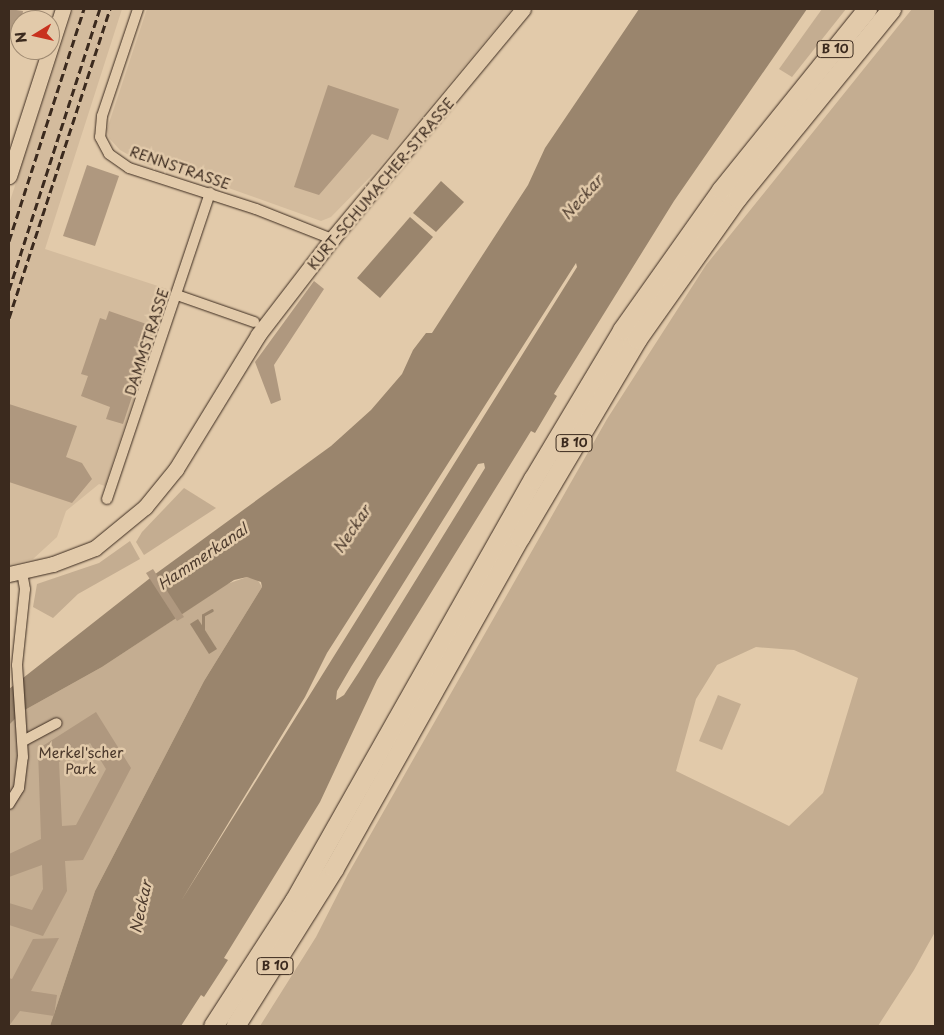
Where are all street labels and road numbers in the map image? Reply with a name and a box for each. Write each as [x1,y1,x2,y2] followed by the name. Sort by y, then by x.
[816,40,854,59] road number: B 10
[304,95,458,273] street label: KURT-SCHUMACHER-STRASSE
[128,143,232,193] street label: RENNSTRASSE
[122,286,172,398] street label: DAMMSTRASSE
[555,433,593,452] road number: B 10
[256,956,294,976] road number: B 10

